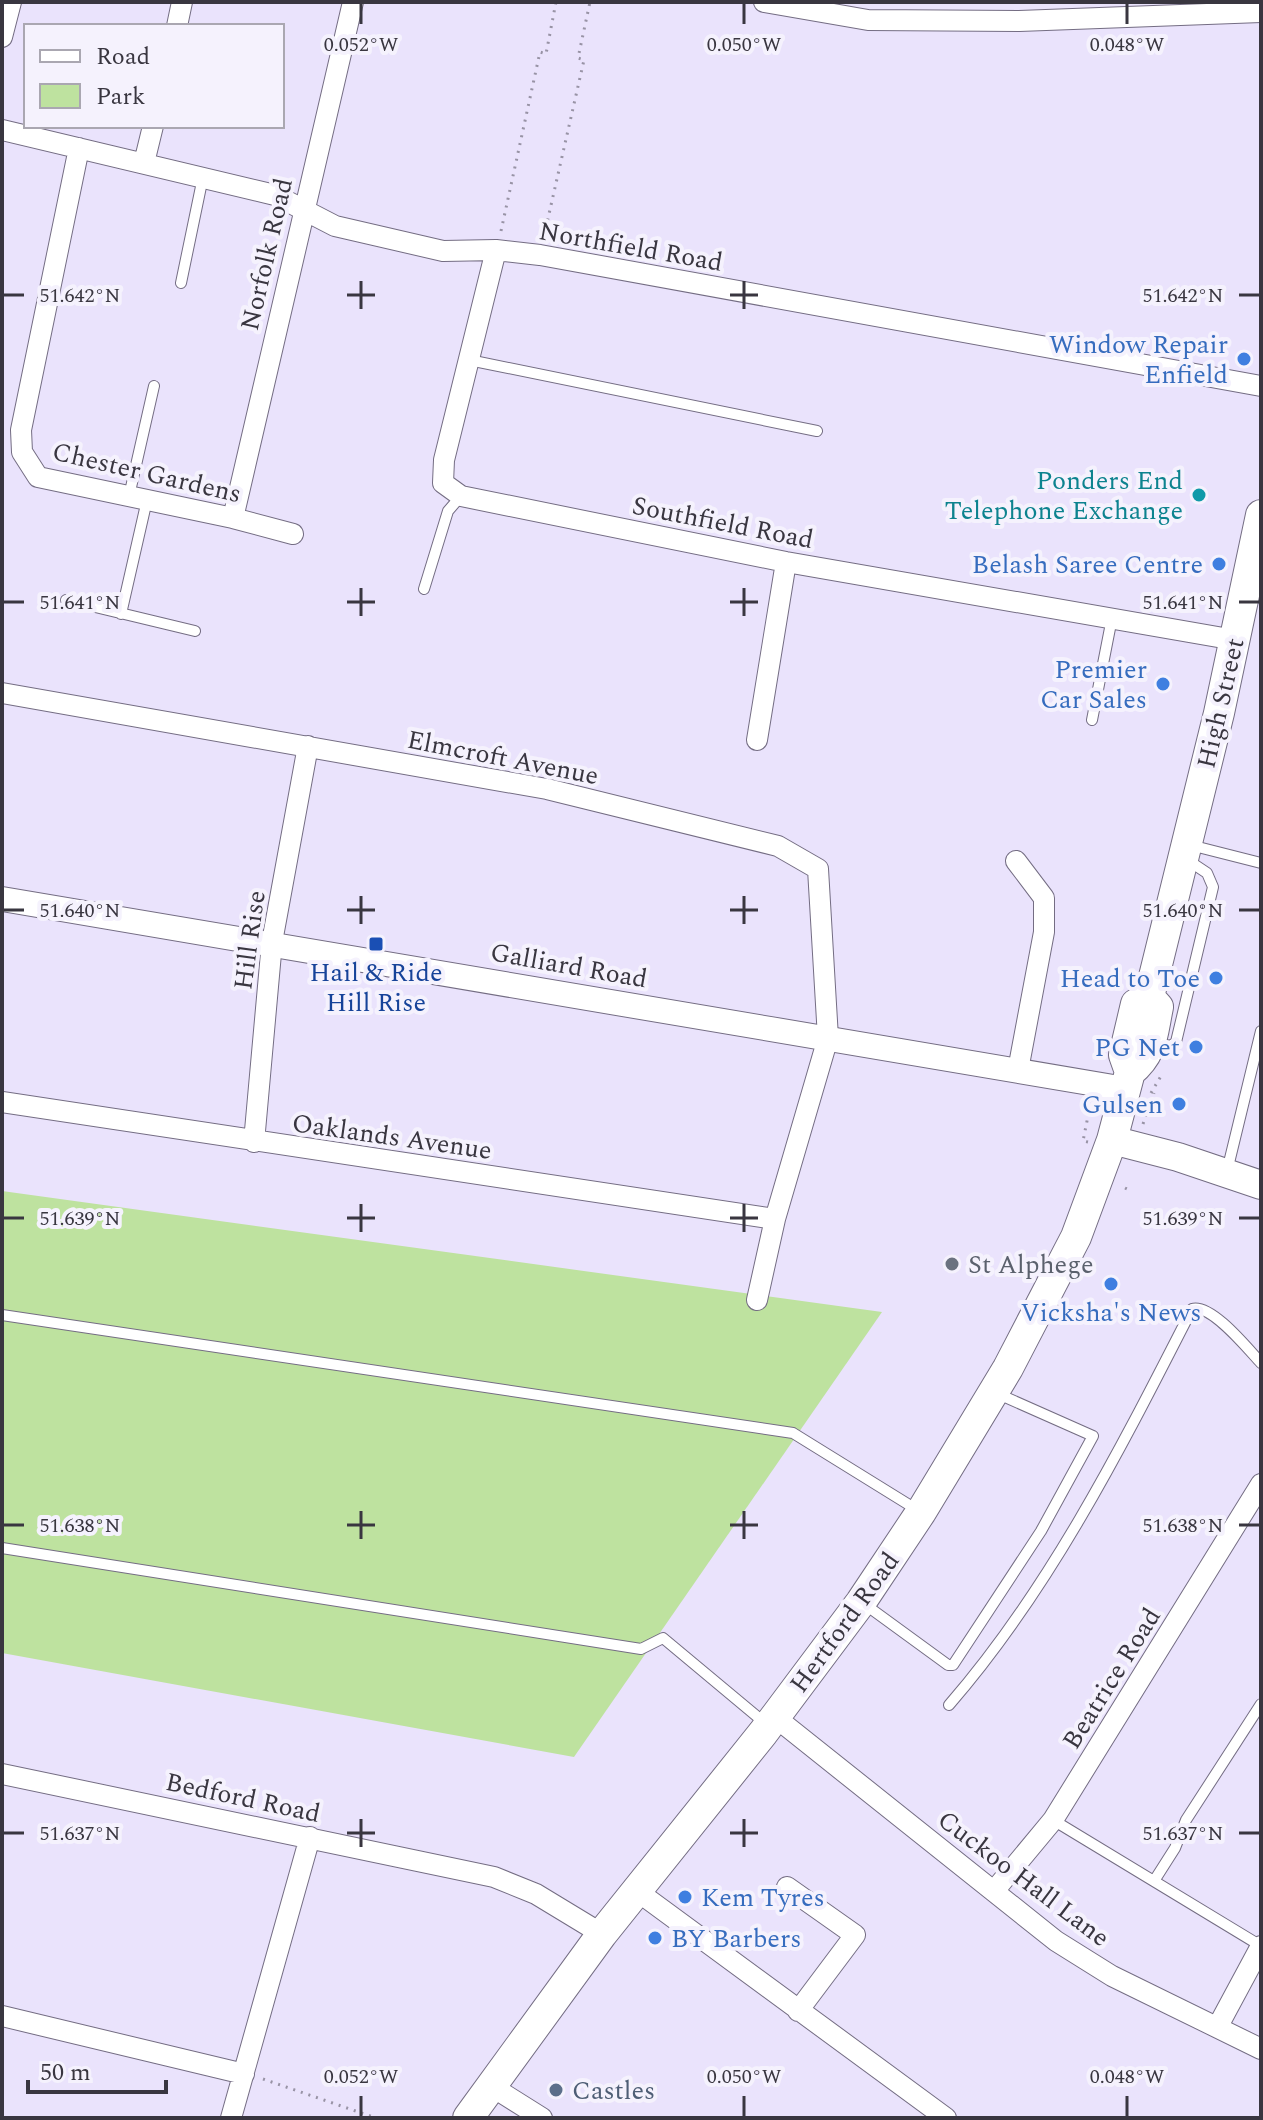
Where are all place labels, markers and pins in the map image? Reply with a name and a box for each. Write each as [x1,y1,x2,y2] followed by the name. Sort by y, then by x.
[1049,325,1228,395] place label: Window Repair Enfield
[1235,350,1253,368] marker: Window Repair Enfield
[945,461,1183,531] place label: Ponders End Telephone Exchange
[1190,486,1208,504] marker: Ponders End Telephone Exchange
[972,545,1203,585] place label: Belash Saree Centre
[1210,555,1228,573] marker: Belash Saree Centre
[1040,650,1147,720] place label: Premier Car Sales
[1154,675,1172,693] marker: Premier Car Sales
[367,935,385,953] marker: Hail & Ride Hill Rise
[309,953,443,1023] place label: Hail & Ride Hill Rise
[1060,959,1200,999] place label: Head to Toe
[1207,969,1225,987] marker: Head to Toe
[1094,1028,1180,1068] place label: PG Net
[1187,1038,1205,1056] marker: PG Net
[1082,1085,1163,1125] place label: Gulsen
[1170,1095,1188,1113] marker: Gulsen
[968,1245,1094,1285] place label: St Alphege
[943,1255,961,1273] marker: St Alphege
[1102,1275,1120,1293] marker: Vicksha's News
[1020,1293,1202,1333] place label: Vicksha's News
[701,1878,825,1918] place label: Kem Tyres
[676,1888,694,1906] marker: Kem Tyres
[671,1919,801,1959] place label: BY Barbers
[646,1929,664,1947] marker: BY Barbers
[572,2071,655,2111] place label: Castles
[547,2081,565,2099] marker: Castles

